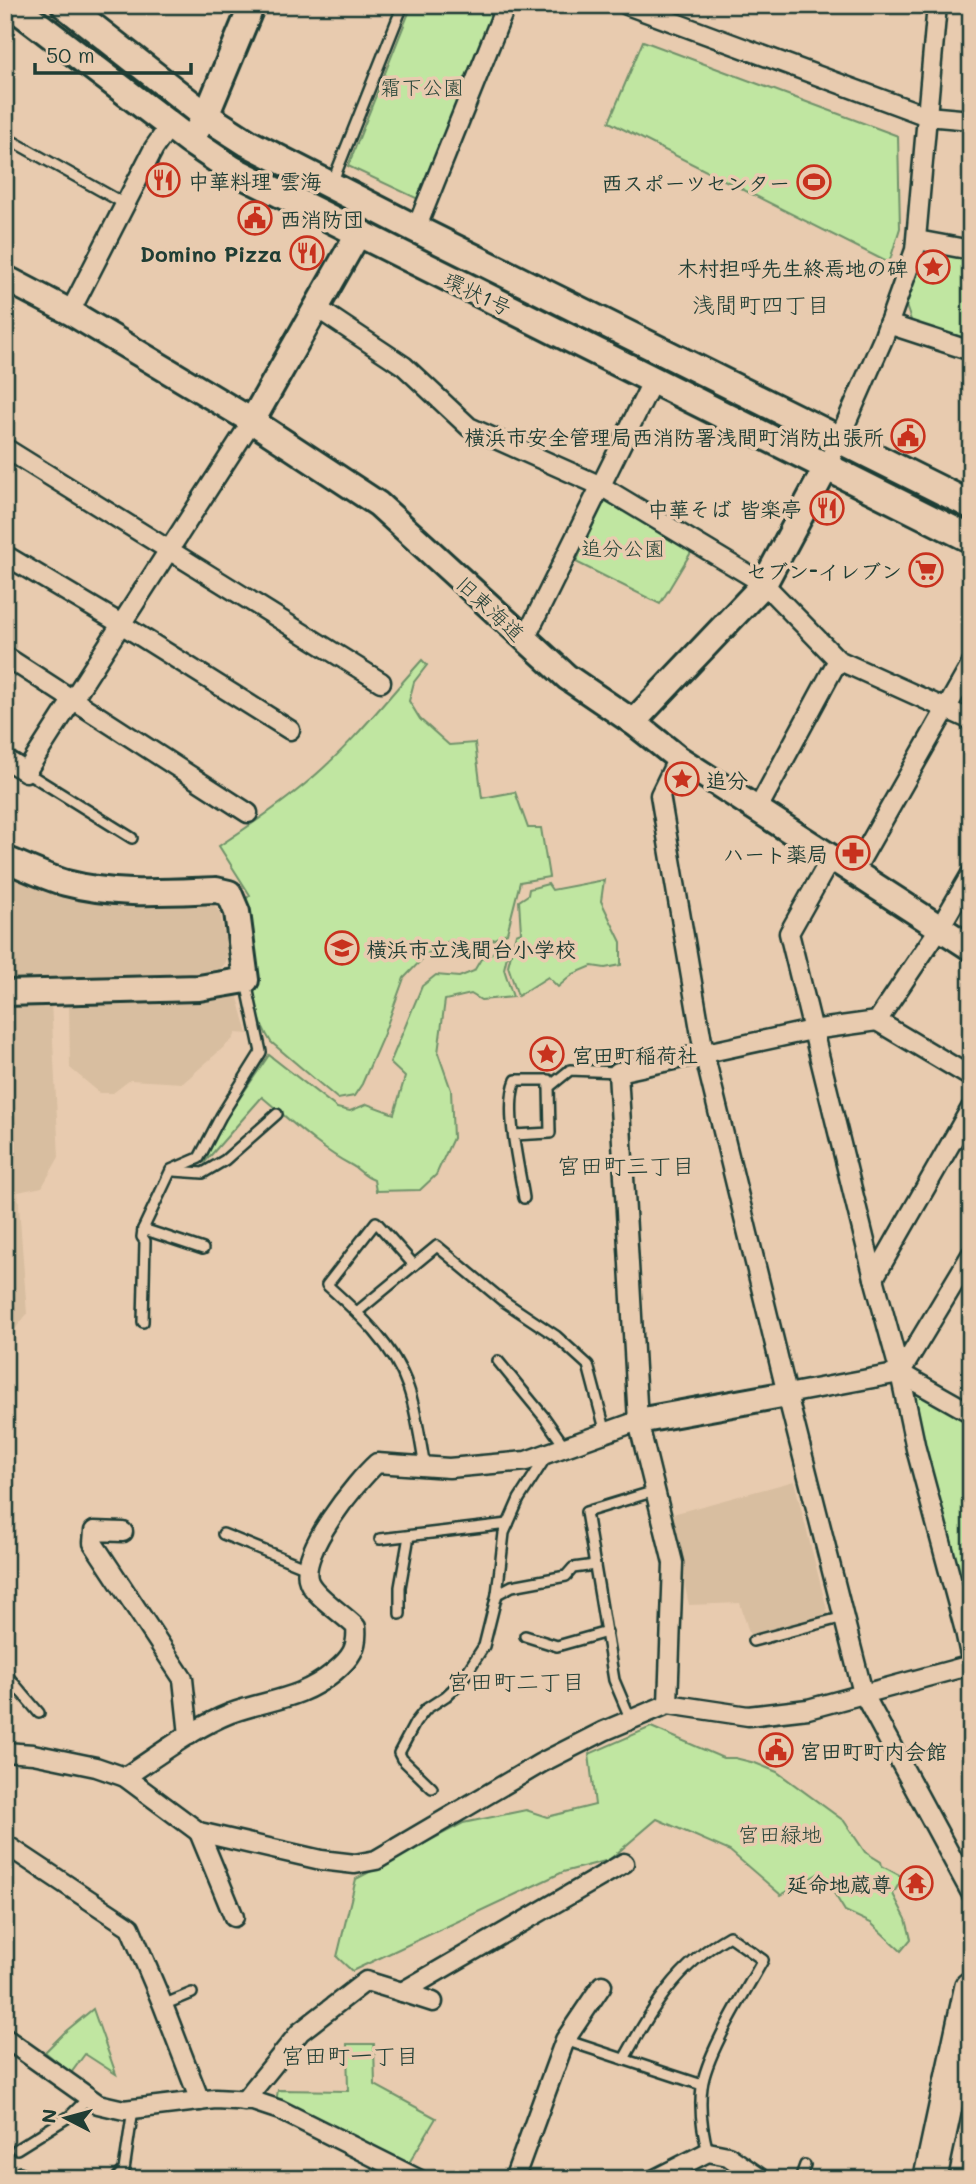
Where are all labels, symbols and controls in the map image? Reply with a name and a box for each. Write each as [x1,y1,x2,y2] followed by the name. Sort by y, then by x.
[35,32,191,76] scale bar
[46,41,95,68] text: 50 m
[380,73,464,100] park label: 霜下公園
[144,161,182,199] restaurant icon: 中華料理 雲海
[795,163,833,201] sports icon: 西スポーツセンター
[188,167,322,194] place label: 中華料理 雲海
[601,169,790,196] place label: 西スポーツセンター
[236,199,274,237] public building icon: 西消防団
[280,205,364,232] place label: 西消防団
[288,234,326,272] restaurant icon: Domino Pizza
[140,240,282,267] place label: Domino Pizza
[914,248,952,286] place icon: 木村担呼先生終焉地の碑
[677,254,908,281] place label: 木村担呼先生終焉地の碑
[440,265,516,321] street label: 環状1号
[692,289,830,319] district label: 浅間町四丁目
[889,417,927,455] public building icon: 横浜市安全管理局西消防署浅間町消防出張所
[464,423,884,450] place label: 横浜市安全管理局西消防署浅間町消防出張所
[808,489,846,527] restaurant icon: 中華そば 皆楽亭
[647,495,802,522] place label: 中華そば 皆楽亭
[581,534,665,561] park label: 追分公園
[907,551,945,589] supermarket icon: セブン-イレブン
[746,557,902,584] place label: セブン-イレブン
[451,569,531,647] street label: 旧東海道
[663,760,701,798] place icon: 追分
[706,766,748,793] place label: 追分
[834,834,872,872] pharmacy icon: ハート薬局
[723,840,828,867] place label: ハート薬局
[323,929,361,967] school or university icon: 横浜市立浅間台小学校
[366,935,576,962] place label: 横浜市立浅間台小学校
[528,1035,566,1073] place icon: 宮田町稲荷社
[572,1041,698,1068] place label: 宮田町稲荷社
[557,1150,695,1180] district label: 宮田町三丁目
[447,1666,585,1696] district label: 宮田町二丁目
[757,1731,795,1769] public building icon: 宮田町町内会館
[800,1737,947,1764] place label: 宮田町町内会館
[738,1820,822,1847] park label: 宮田緑地
[897,1864,935,1902] temple icon: 延命地蔵尊
[787,1870,892,1897] place label: 延命地蔵尊
[281,2040,419,2070] district label: 宮田町一丁目
[32,2082,102,2152] north arrow
[35,2108,62,2125] text: N

